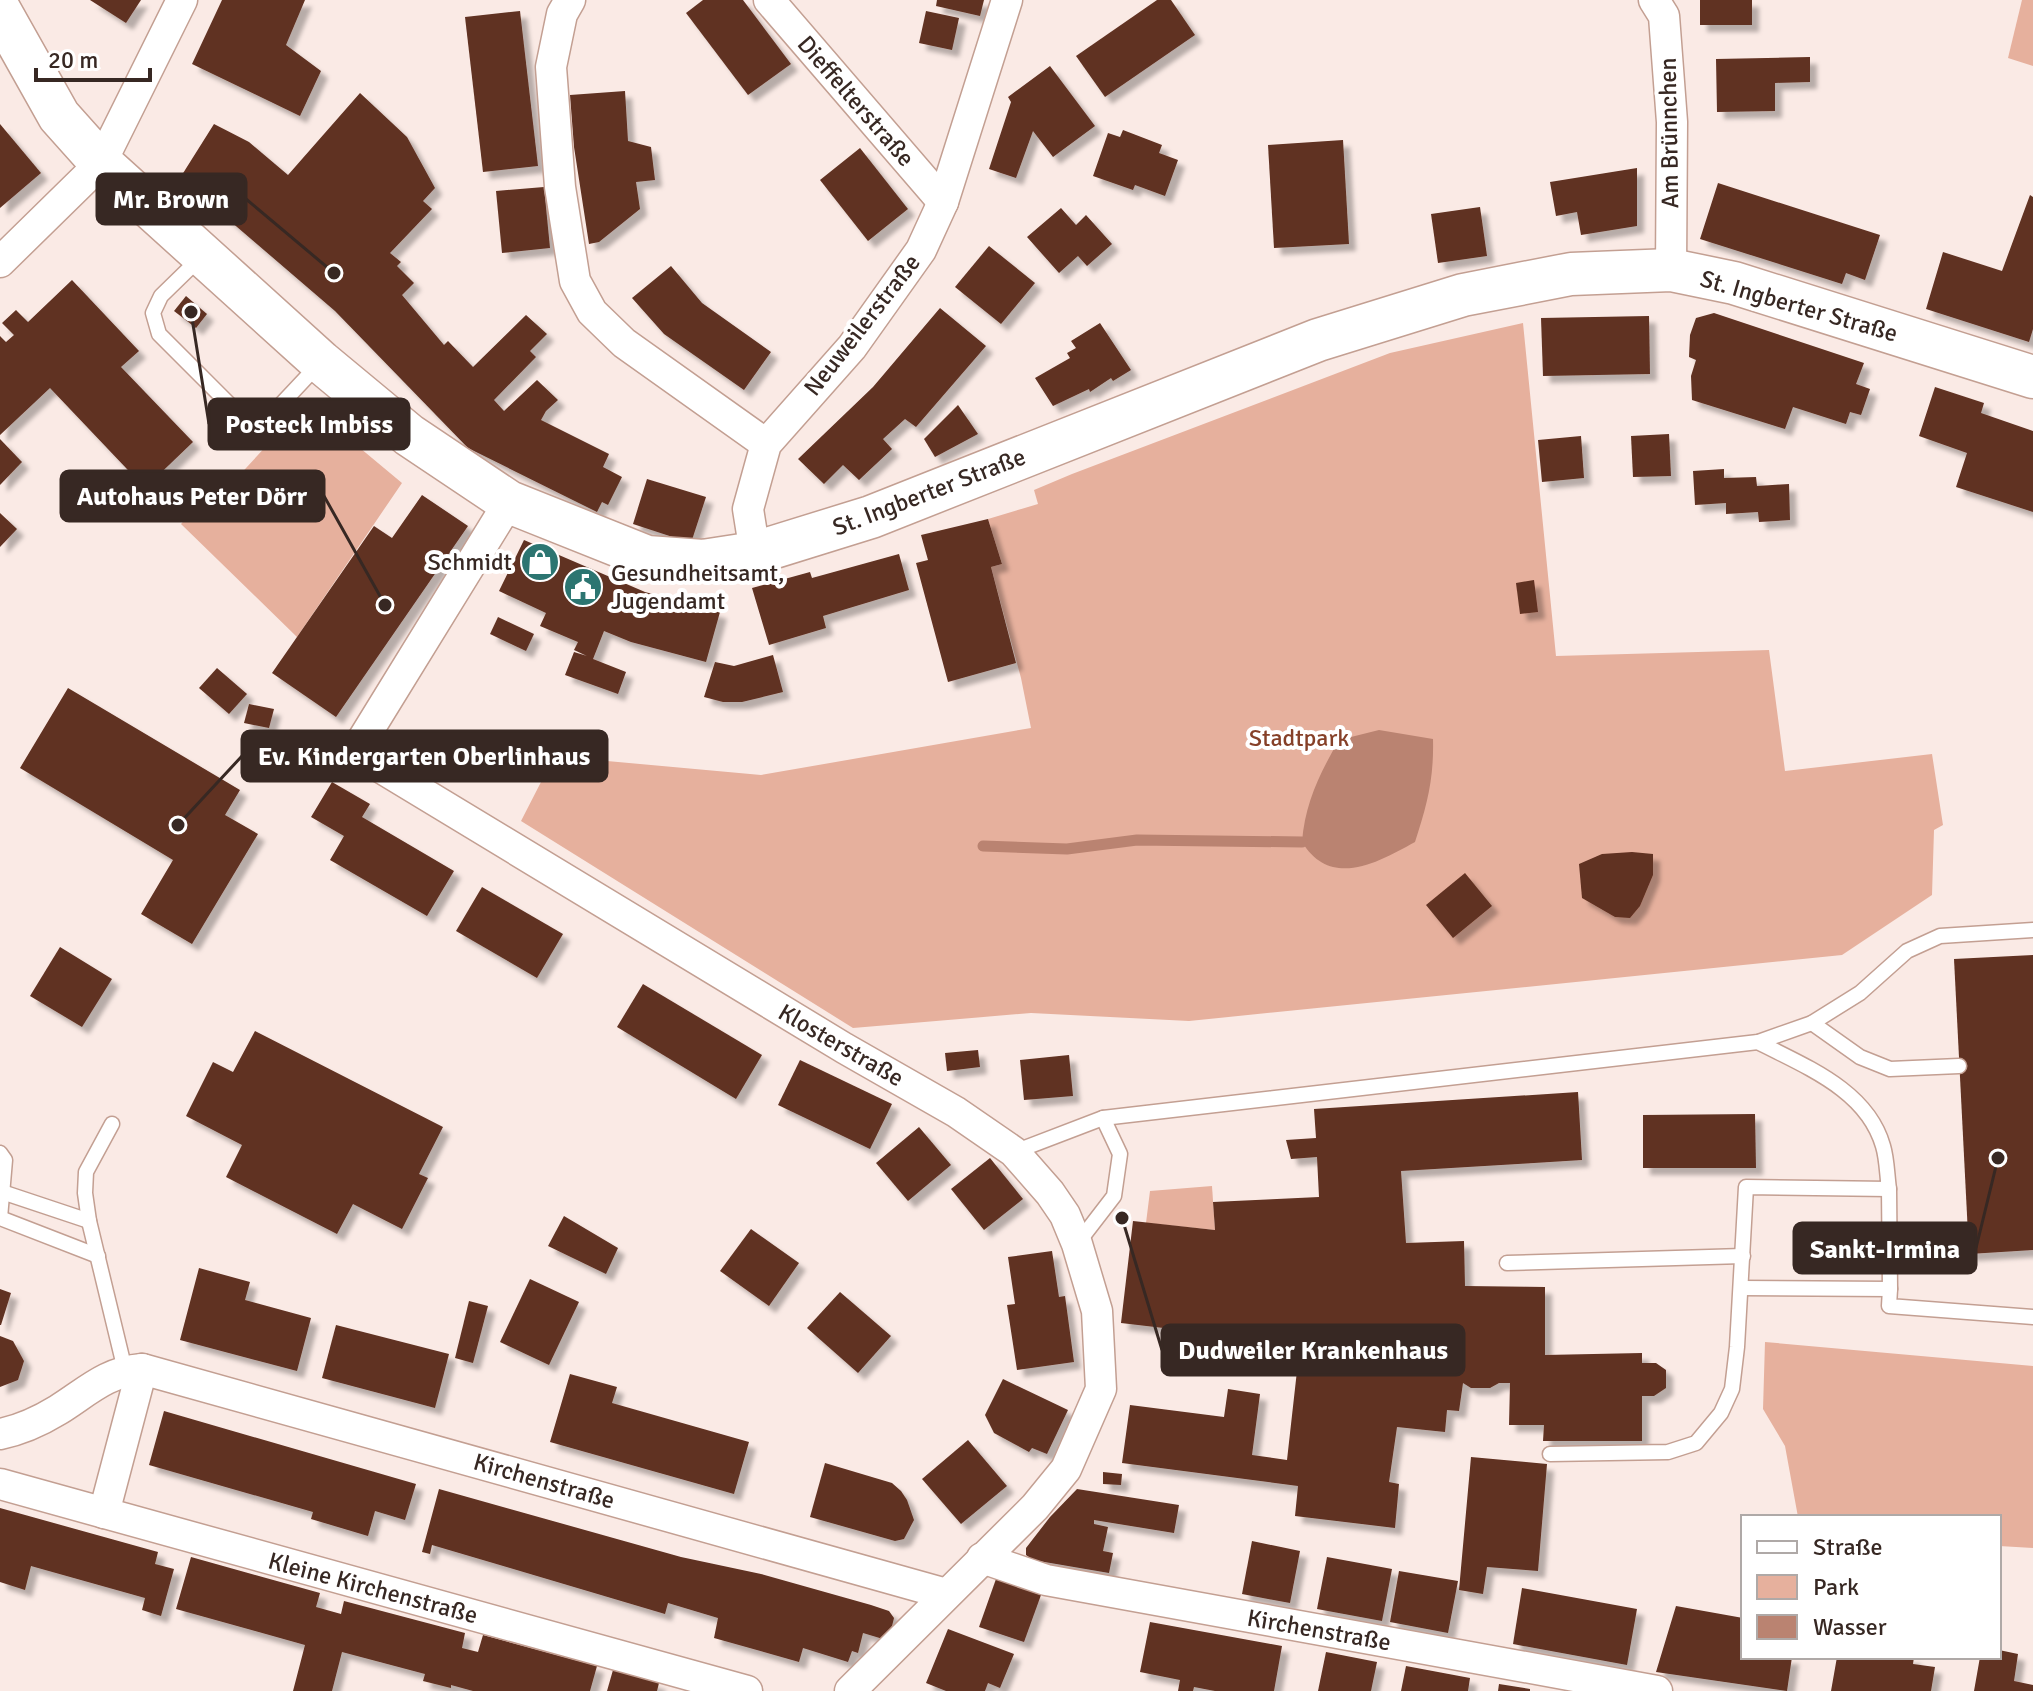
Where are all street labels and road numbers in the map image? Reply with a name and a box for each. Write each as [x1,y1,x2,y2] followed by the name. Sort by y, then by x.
[791,29,921,173] street label: Dieffelterstraße
[1653,57,1685,209] street label: Am Brünnchen
[797,248,927,402] street label: Neuweilerstraße
[1697,263,1901,349] street label: St. Ingberter Straße
[828,441,1030,543] street label: St. Ingberter Straße
[773,997,909,1093] street label: Klosterstraße
[470,1447,618,1515] street label: Kirchenstraße
[265,1546,481,1630] street label: Kleine Kirchenstraße
[1245,1603,1393,1657] street label: Kirchenstraße

